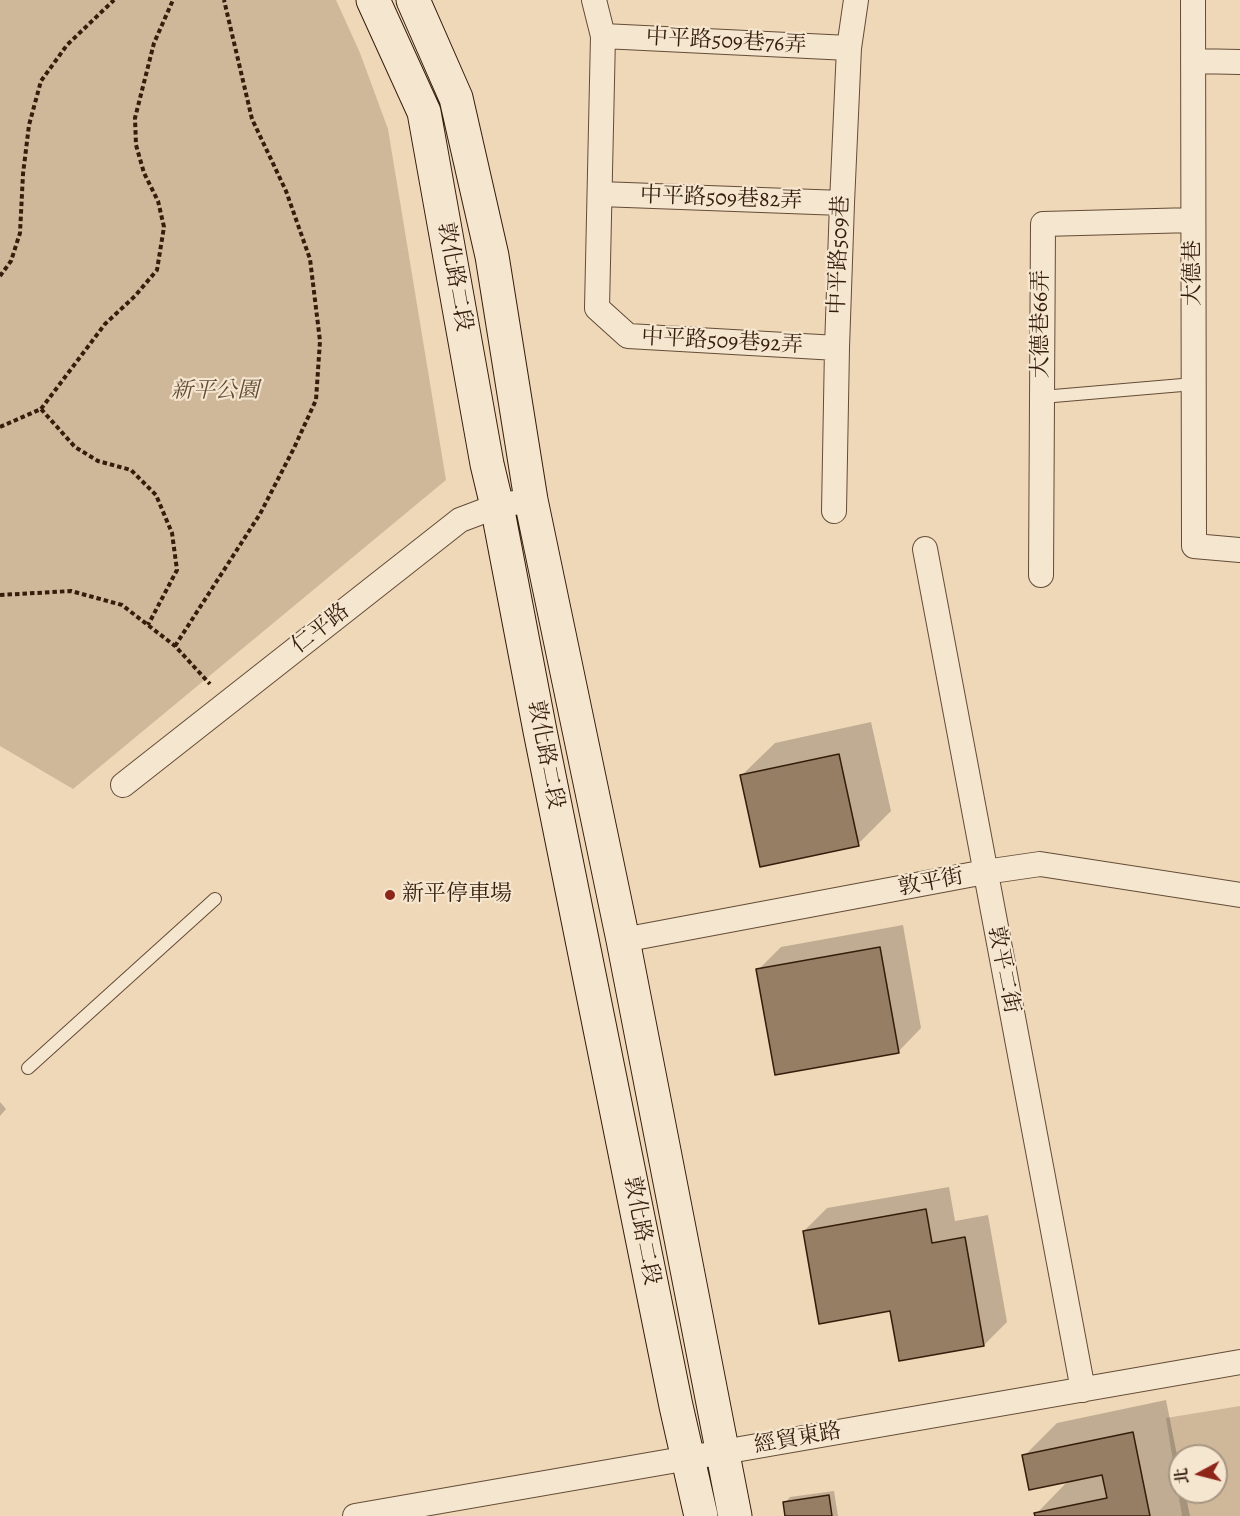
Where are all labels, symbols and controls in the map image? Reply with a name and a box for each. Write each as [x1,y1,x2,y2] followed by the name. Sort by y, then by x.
[645,25,807,59] street label: 中平路509巷76弄
[639,183,803,215] street label: 中平路509巷82弄
[825,195,855,315] street label: 中平路509巷
[431,221,477,333] street label: 敦化路二段
[1181,240,1207,306] street label: 大德巷
[1029,270,1055,378] street label: 大德巷66弄
[641,325,803,359] street label: 中平路509巷92弄
[171,379,259,405] park label: 新平公園
[287,598,355,660] street label: 仁平路
[522,698,568,812] street label: 敦化路二段
[896,864,966,902] street label: 敦平街
[402,882,512,908] place label: 新平停車場
[383,888,397,902] marker: 新平停車場
[982,924,1024,1016] street label: 敦平二街
[618,1174,664,1288] street label: 敦化路二段
[752,1418,844,1460] street label: 經貿東路
[1168,1444,1228,1504] north arrow
[1170,1467,1194,1485] text: 北

